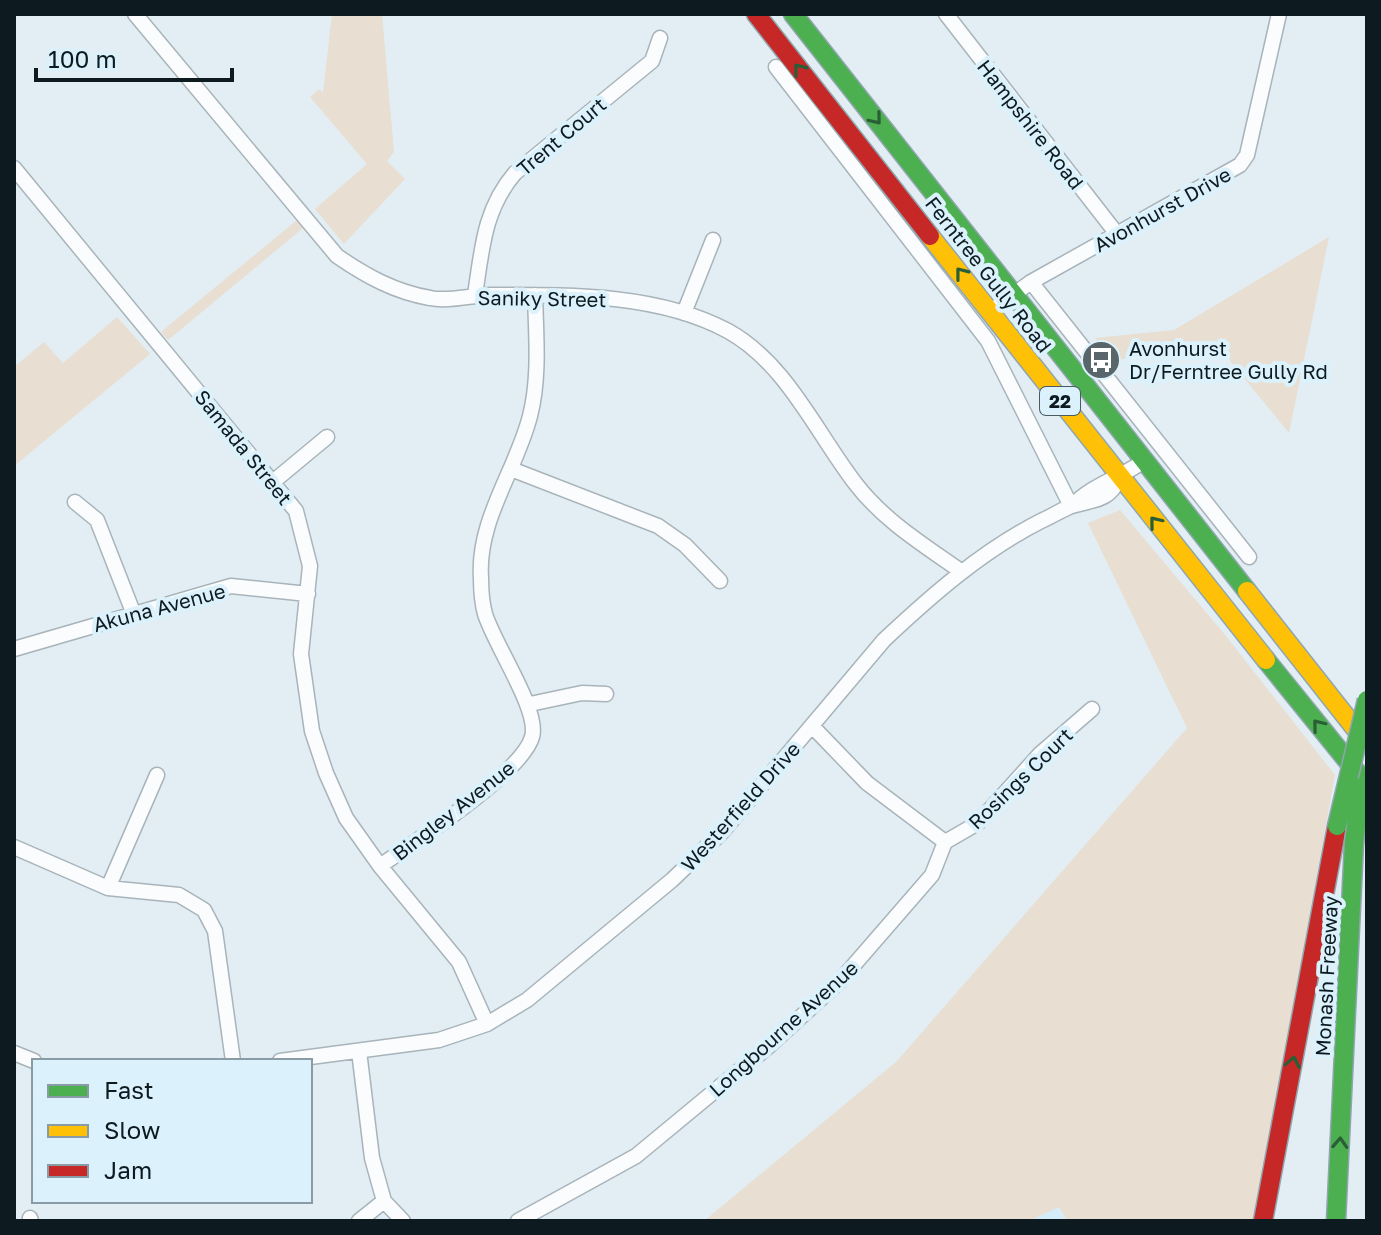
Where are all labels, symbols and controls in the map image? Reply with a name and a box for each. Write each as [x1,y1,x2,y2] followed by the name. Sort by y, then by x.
[36,32,232,82] scale bar
[48,44,117,73] text: 100 m
[973,54,1089,194] street label: Hampshire Road
[795,63,809,78] one-way arrow
[512,92,610,180] street label: Trent Court
[867,110,881,125] one-way arrow
[1089,161,1235,257] street label: Avonhurst Drive
[921,191,1057,357] street label: Ferntree Gully Road
[956,267,970,282] one-way arrow
[477,285,607,311] street label: Saniky Street
[1129,336,1328,383] place label: Avonhurst Dr/Ferntree Gully Rd
[1080,339,1122,381] bus stop icon: Avonhurst Dr/Ferntree Gully Rd
[190,385,298,509] street label: Samada Street
[1040,387,1080,415] road number: 22
[1150,517,1165,531] one-way arrow
[90,578,228,636] street label: Akuna Avenue
[1313,720,1328,734] one-way arrow
[963,722,1077,834] street label: Rosings Court
[676,736,804,876] street label: Westerfield Drive
[387,755,519,865] street label: Bingley Avenue
[1310,895,1342,1057] street label: Monash Freeway
[704,955,862,1101] street label: Longbourne Avenue
[1284,1056,1301,1069] one-way arrow
[32,1059,312,1203] legend
[104,1075,154,1104] text: Fast
[104,1115,160,1144] text: Slow
[1331,1136,1348,1149] one-way arrow
[104,1155,152,1184] text: Jam

